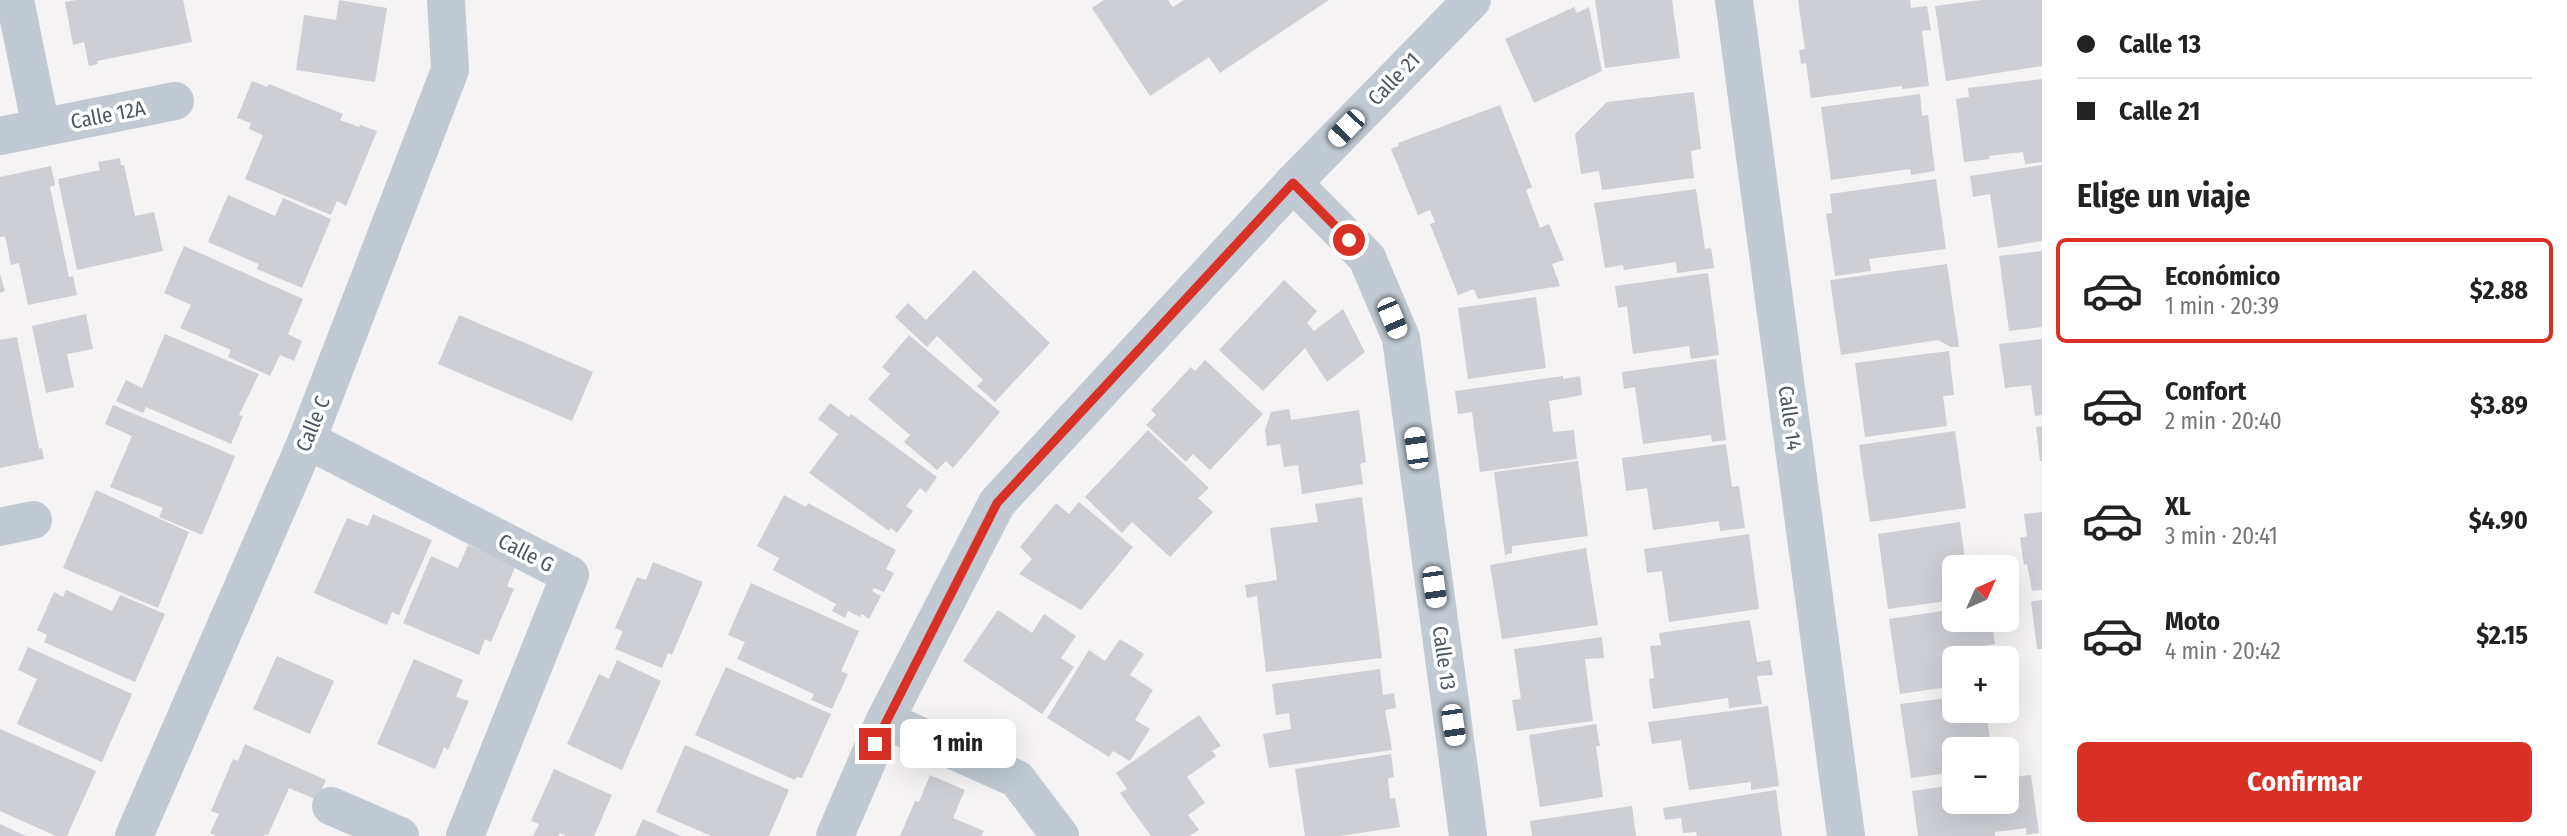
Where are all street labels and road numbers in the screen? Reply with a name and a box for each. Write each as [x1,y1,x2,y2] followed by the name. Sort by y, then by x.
[1362,47,1426,111] street label: Calle 21
[69,95,147,135] street label: Calle 12A
[1773,384,1807,452] street label: Calle 14
[290,392,336,456] street label: Calle C
[494,528,558,578] street label: Calle G
[1427,624,1461,692] street label: Calle 13

